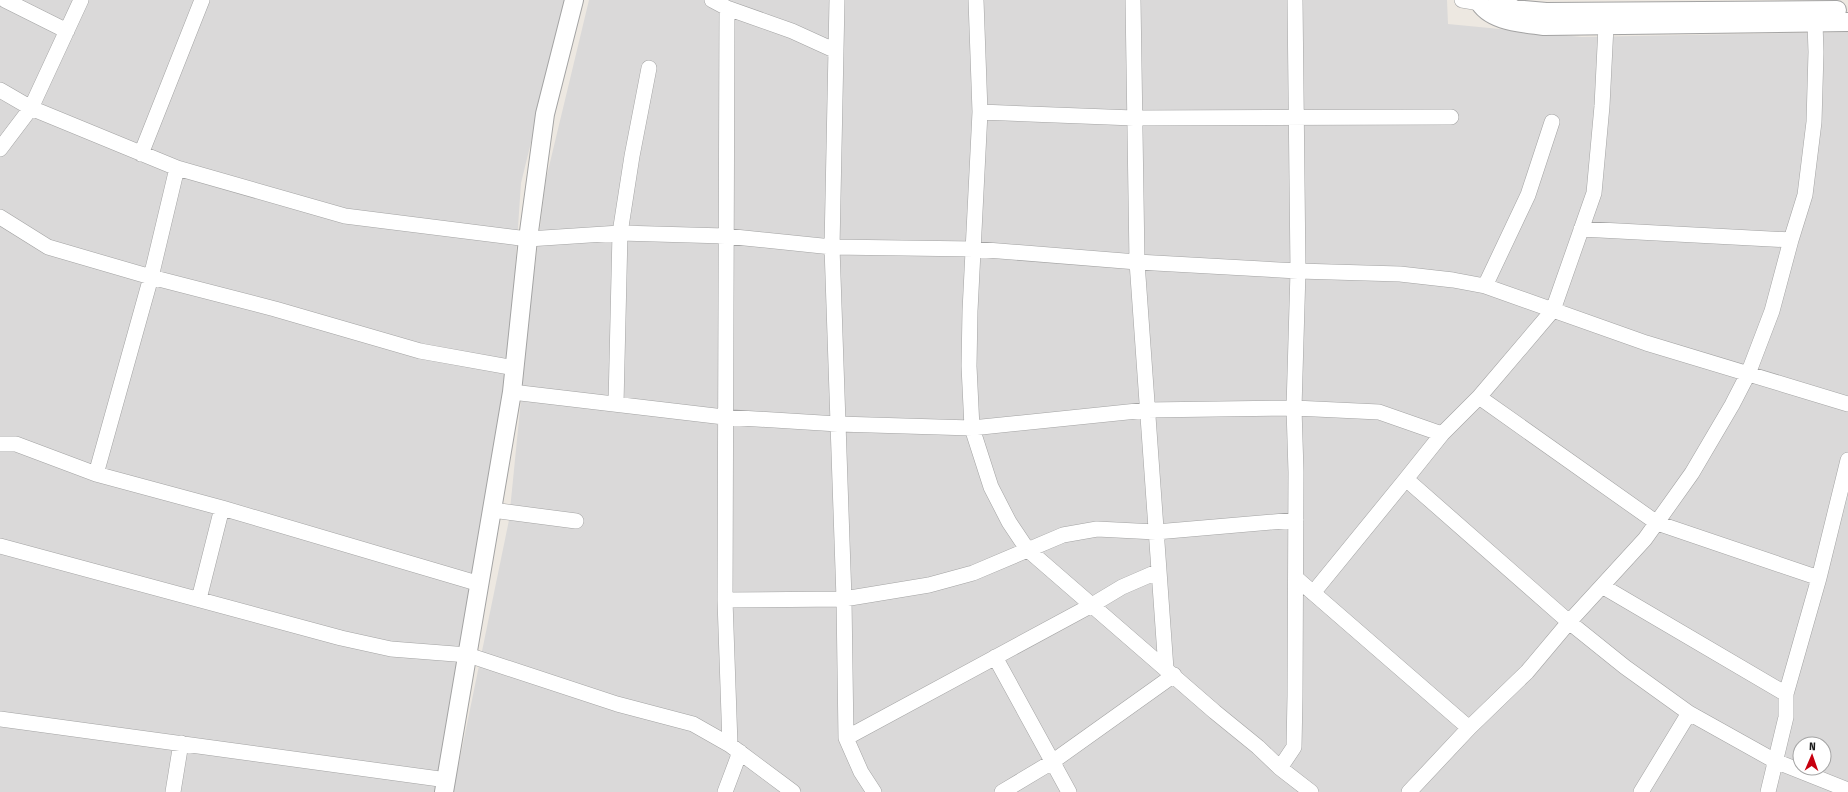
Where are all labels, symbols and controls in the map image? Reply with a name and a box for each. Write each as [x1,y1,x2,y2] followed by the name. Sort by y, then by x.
[1792,736,1832,776] north arrow
[1809,740,1816,753] text: N

